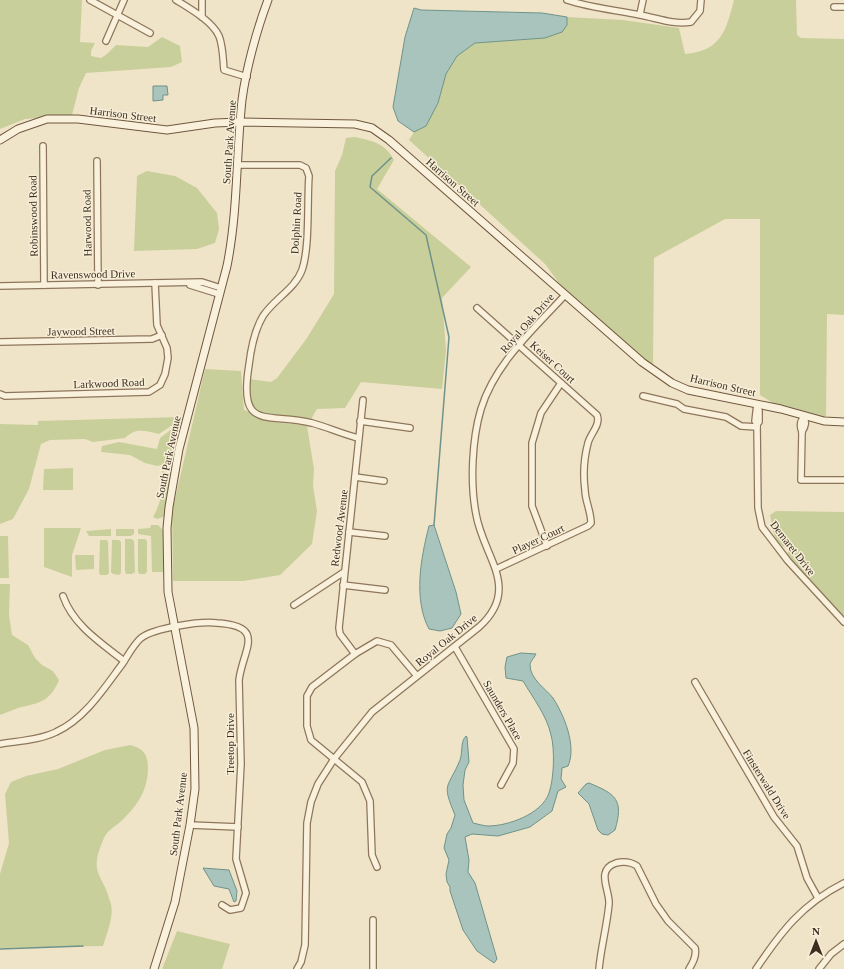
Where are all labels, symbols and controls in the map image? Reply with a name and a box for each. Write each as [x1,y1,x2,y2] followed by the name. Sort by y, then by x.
[220,100,238,184] street label: South Park Avenue
[89,104,157,124] street label: Harrison Street
[424,156,482,208] street label: Harrison Street
[26,175,40,257] street label: Robinswood Road
[80,189,94,257] street label: Harwood Road
[288,191,304,254] street label: Dolphin Road
[51,267,136,281] street label: Ravenswood Drive
[498,291,556,355] street label: Royal Oak Drive
[47,324,115,338] street label: Jaywood Street
[528,339,578,385] street label: Keiser Court
[689,372,757,398] street label: Harrison Street
[73,376,145,390] street label: Larkwood Road
[153,414,183,499] street label: South Park Avenue
[328,489,350,567] street label: Redwood Avenue
[768,518,818,578] street label: Demaret Drive
[510,522,566,556] street label: Player Court
[413,612,479,668] street label: Royal Oak Drive
[481,678,525,742] street label: Saunders Place
[224,713,236,775] street label: Treetop Drive
[741,747,793,821] street label: Finsterwald Drive
[167,771,189,856] street label: South Park Avenue
[796,921,836,961] north arrow
[812,925,820,937] text: N

